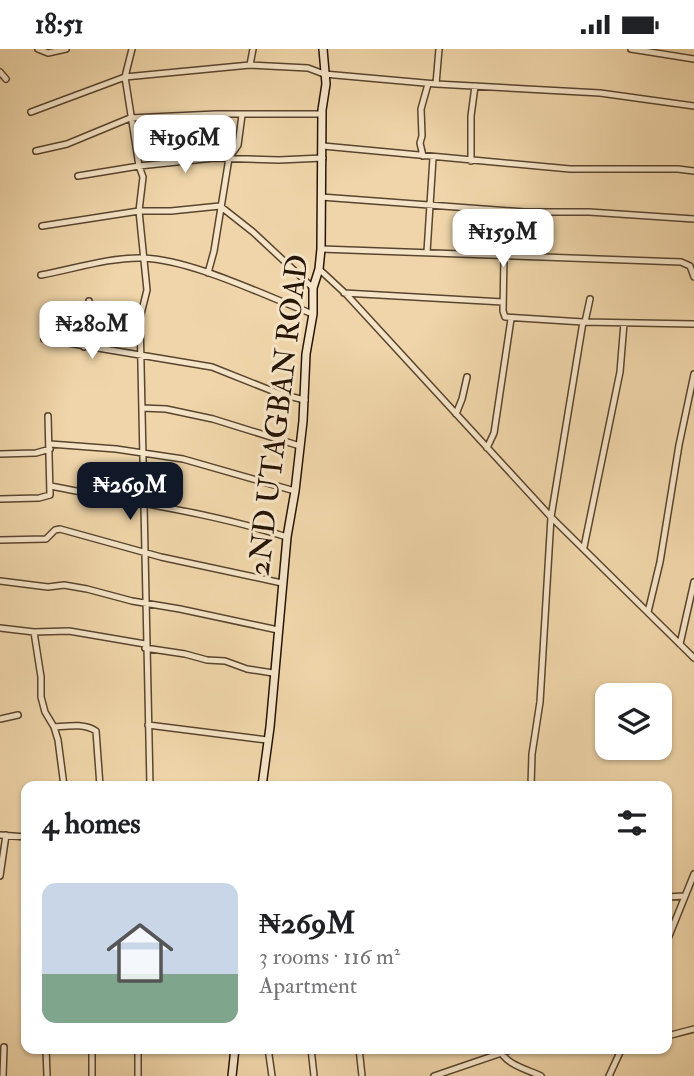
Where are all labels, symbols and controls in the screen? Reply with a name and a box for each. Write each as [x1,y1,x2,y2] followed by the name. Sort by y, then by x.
[35,9,84,41] text: 18:51
[136,115,234,175] pin: ₦196M
[150,123,220,152] text: ₦196M
[454,209,552,269] pin: ₦159M
[469,217,537,246] text: ₦159M
[240,252,317,578] street label: 2ND UTAGBAN ROAD
[43,301,141,361] pin: ₦280M
[55,309,129,338] text: ₦280M
[81,463,179,522] pin: ₦269M
[93,470,167,499] text: ₦269M
[595,683,672,760] map controls
[595,683,672,760] button: layers
[613,804,651,842] icon: filters
[42,805,141,842] text: 4 homes
[259,905,355,942] text: ₦269M
[98,911,182,995] icon: home
[259,942,400,971] text: 3 rooms · 116 m²
[259,971,357,1000] text: Apartment

